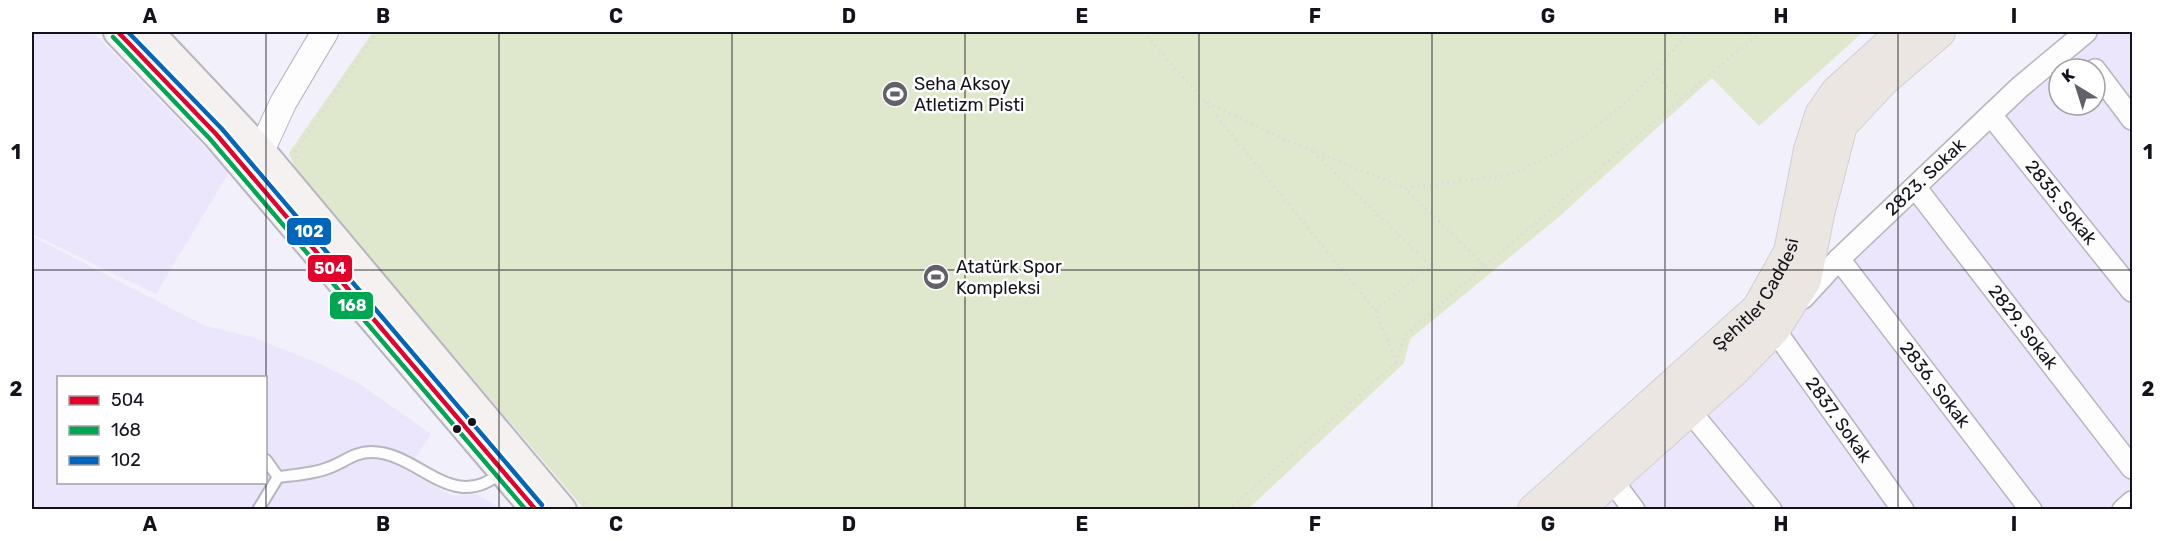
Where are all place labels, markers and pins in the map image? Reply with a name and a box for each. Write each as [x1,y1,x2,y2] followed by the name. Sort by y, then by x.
[914,73,1024,116] place label: Seha Aksoy Atletizm Pisti
[880,79,910,109] sports icon: Seha Aksoy Atletizm Pisti
[956,256,1062,299] place label: Atatürk Spor Kompleksi
[921,262,951,292] sports icon: Atatürk Spor Kompleksi
[466,416,478,428] unlabelled marker
[451,423,463,435] unlabelled marker

